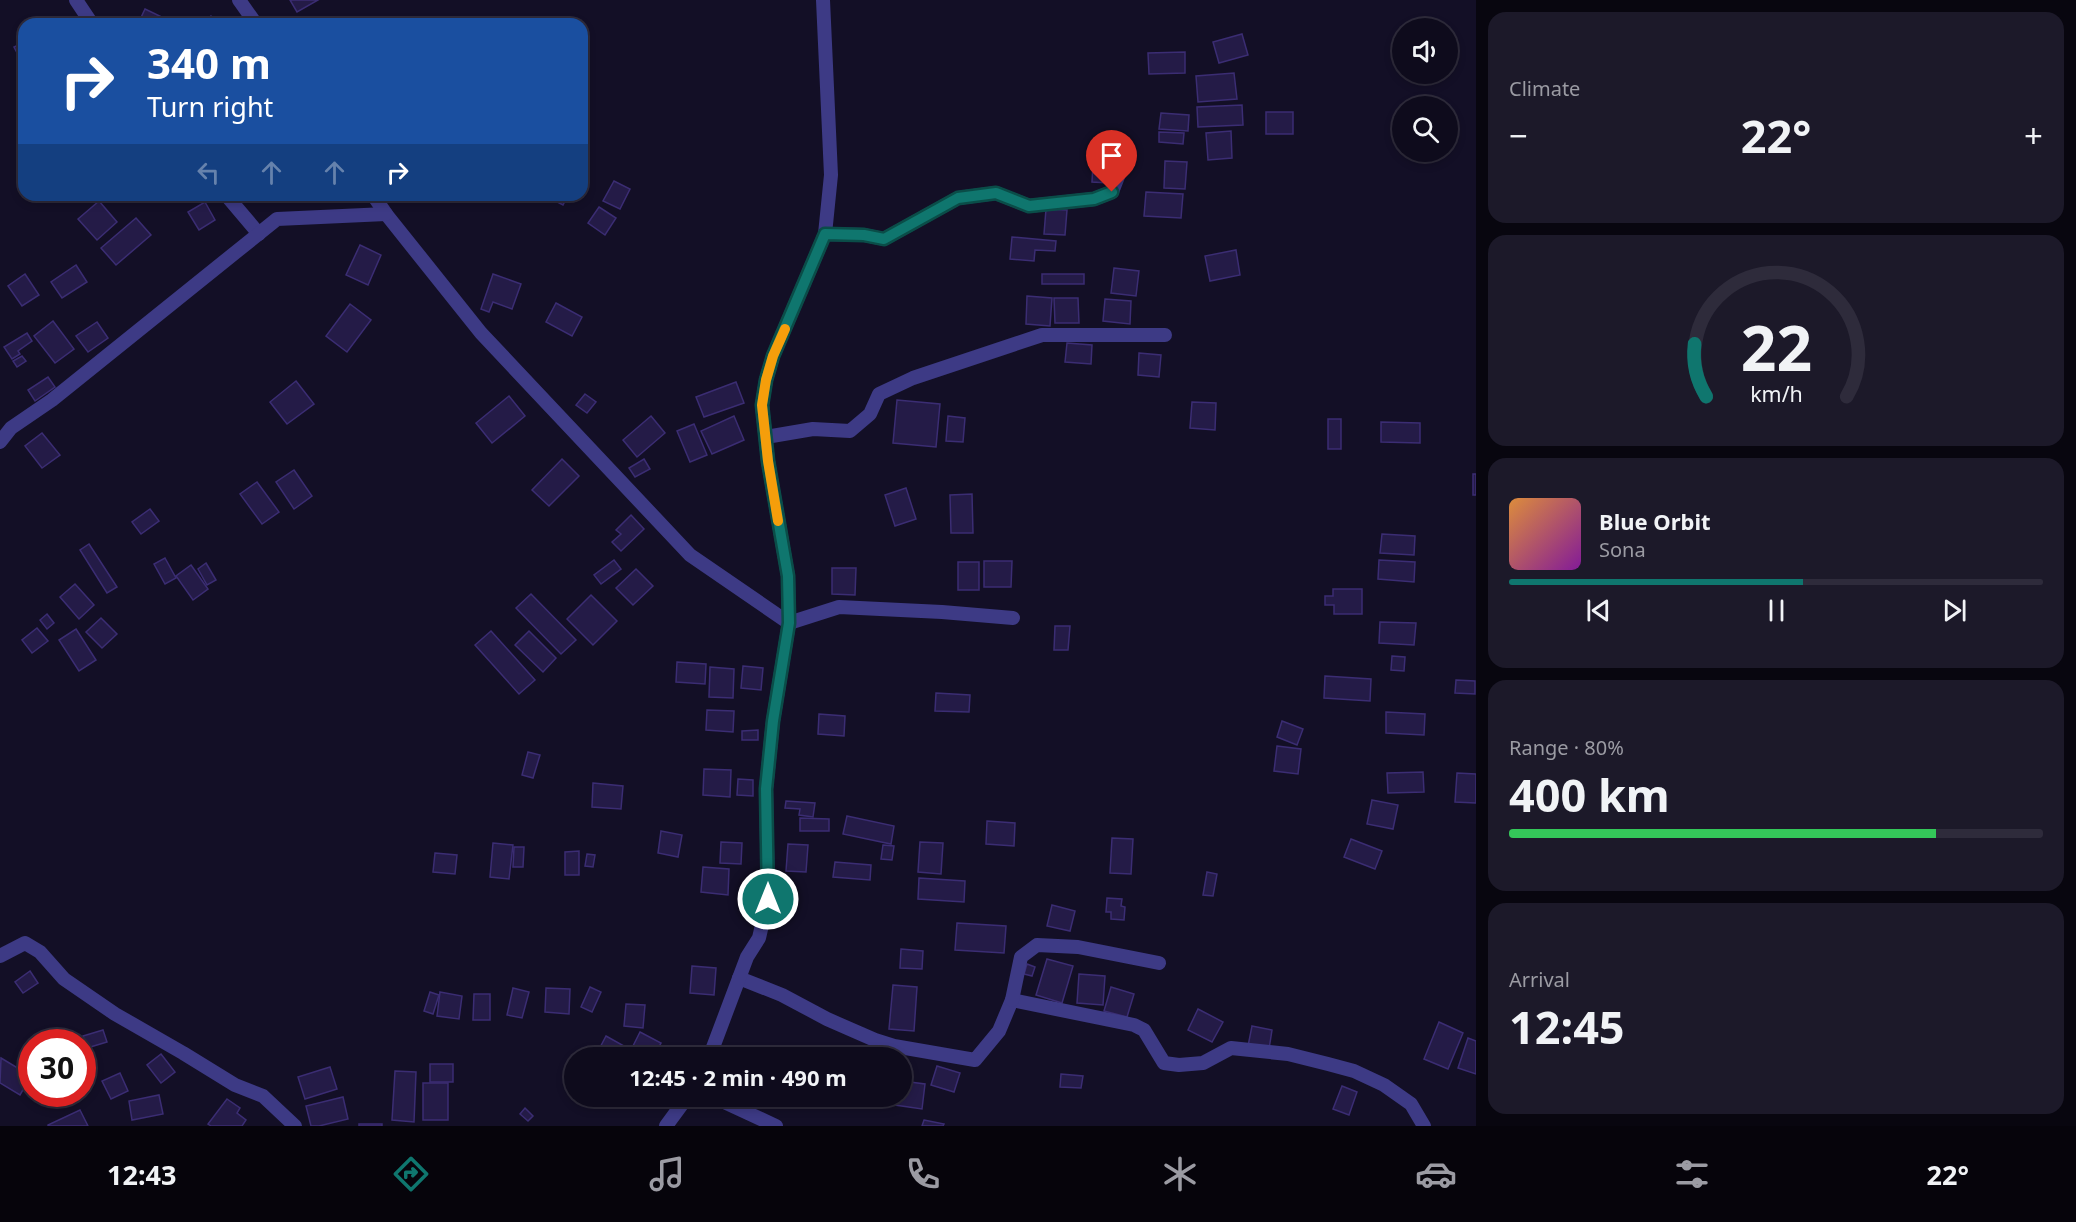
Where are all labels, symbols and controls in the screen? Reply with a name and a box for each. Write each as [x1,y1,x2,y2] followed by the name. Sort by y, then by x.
[1392,18,1458,162] map controls
[1392,18,1458,84] button: sound
[147,34,271,91] text: 340 m
[48,42,126,120] icon: right
[1509,75,1580,102] text: Climate
[147,88,273,125] text: Turn right
[1392,96,1458,162] button: search
[1741,105,1811,166] text: 22°
[1509,113,1528,158] text: −
[2024,113,2043,158] text: +
[1086,130,1137,192] pin
[1095,139,1128,172] icon: arrive
[192,156,225,189] icon: left
[255,156,288,189] icon: ahead
[318,156,351,189] icon: ahead
[381,156,414,189] icon: right
[1740,304,1812,389] text: 22
[1750,380,1802,409] text: km/h
[1599,506,1711,536] text: Blue Orbit
[1599,536,1646,563] text: Sona
[1582,594,1615,627] icon: previous
[1760,594,1793,627] icon: pause
[1938,594,1971,627] icon: next
[1509,734,1624,761] text: Range · 80%
[1509,764,1670,825] text: 400 km
[736,867,800,931] position arrow
[1509,966,1570,993] text: Arrival
[1509,996,1625,1057] text: 12:45
[18,1029,96,1107] speed limit sign: 30
[629,1062,847,1092] text: 12:45 · 2 min · 490 m
[390,1153,432,1195] icon: directions
[646,1153,688,1195] icon: music
[902,1153,944,1195] icon: phone
[1159,1153,1201,1195] icon: climate
[1415,1153,1457,1195] icon: car
[1671,1153,1713,1195] icon: filters
[107,1156,176,1193] text: 12:43
[1927,1156,1969,1193] text: 22°

